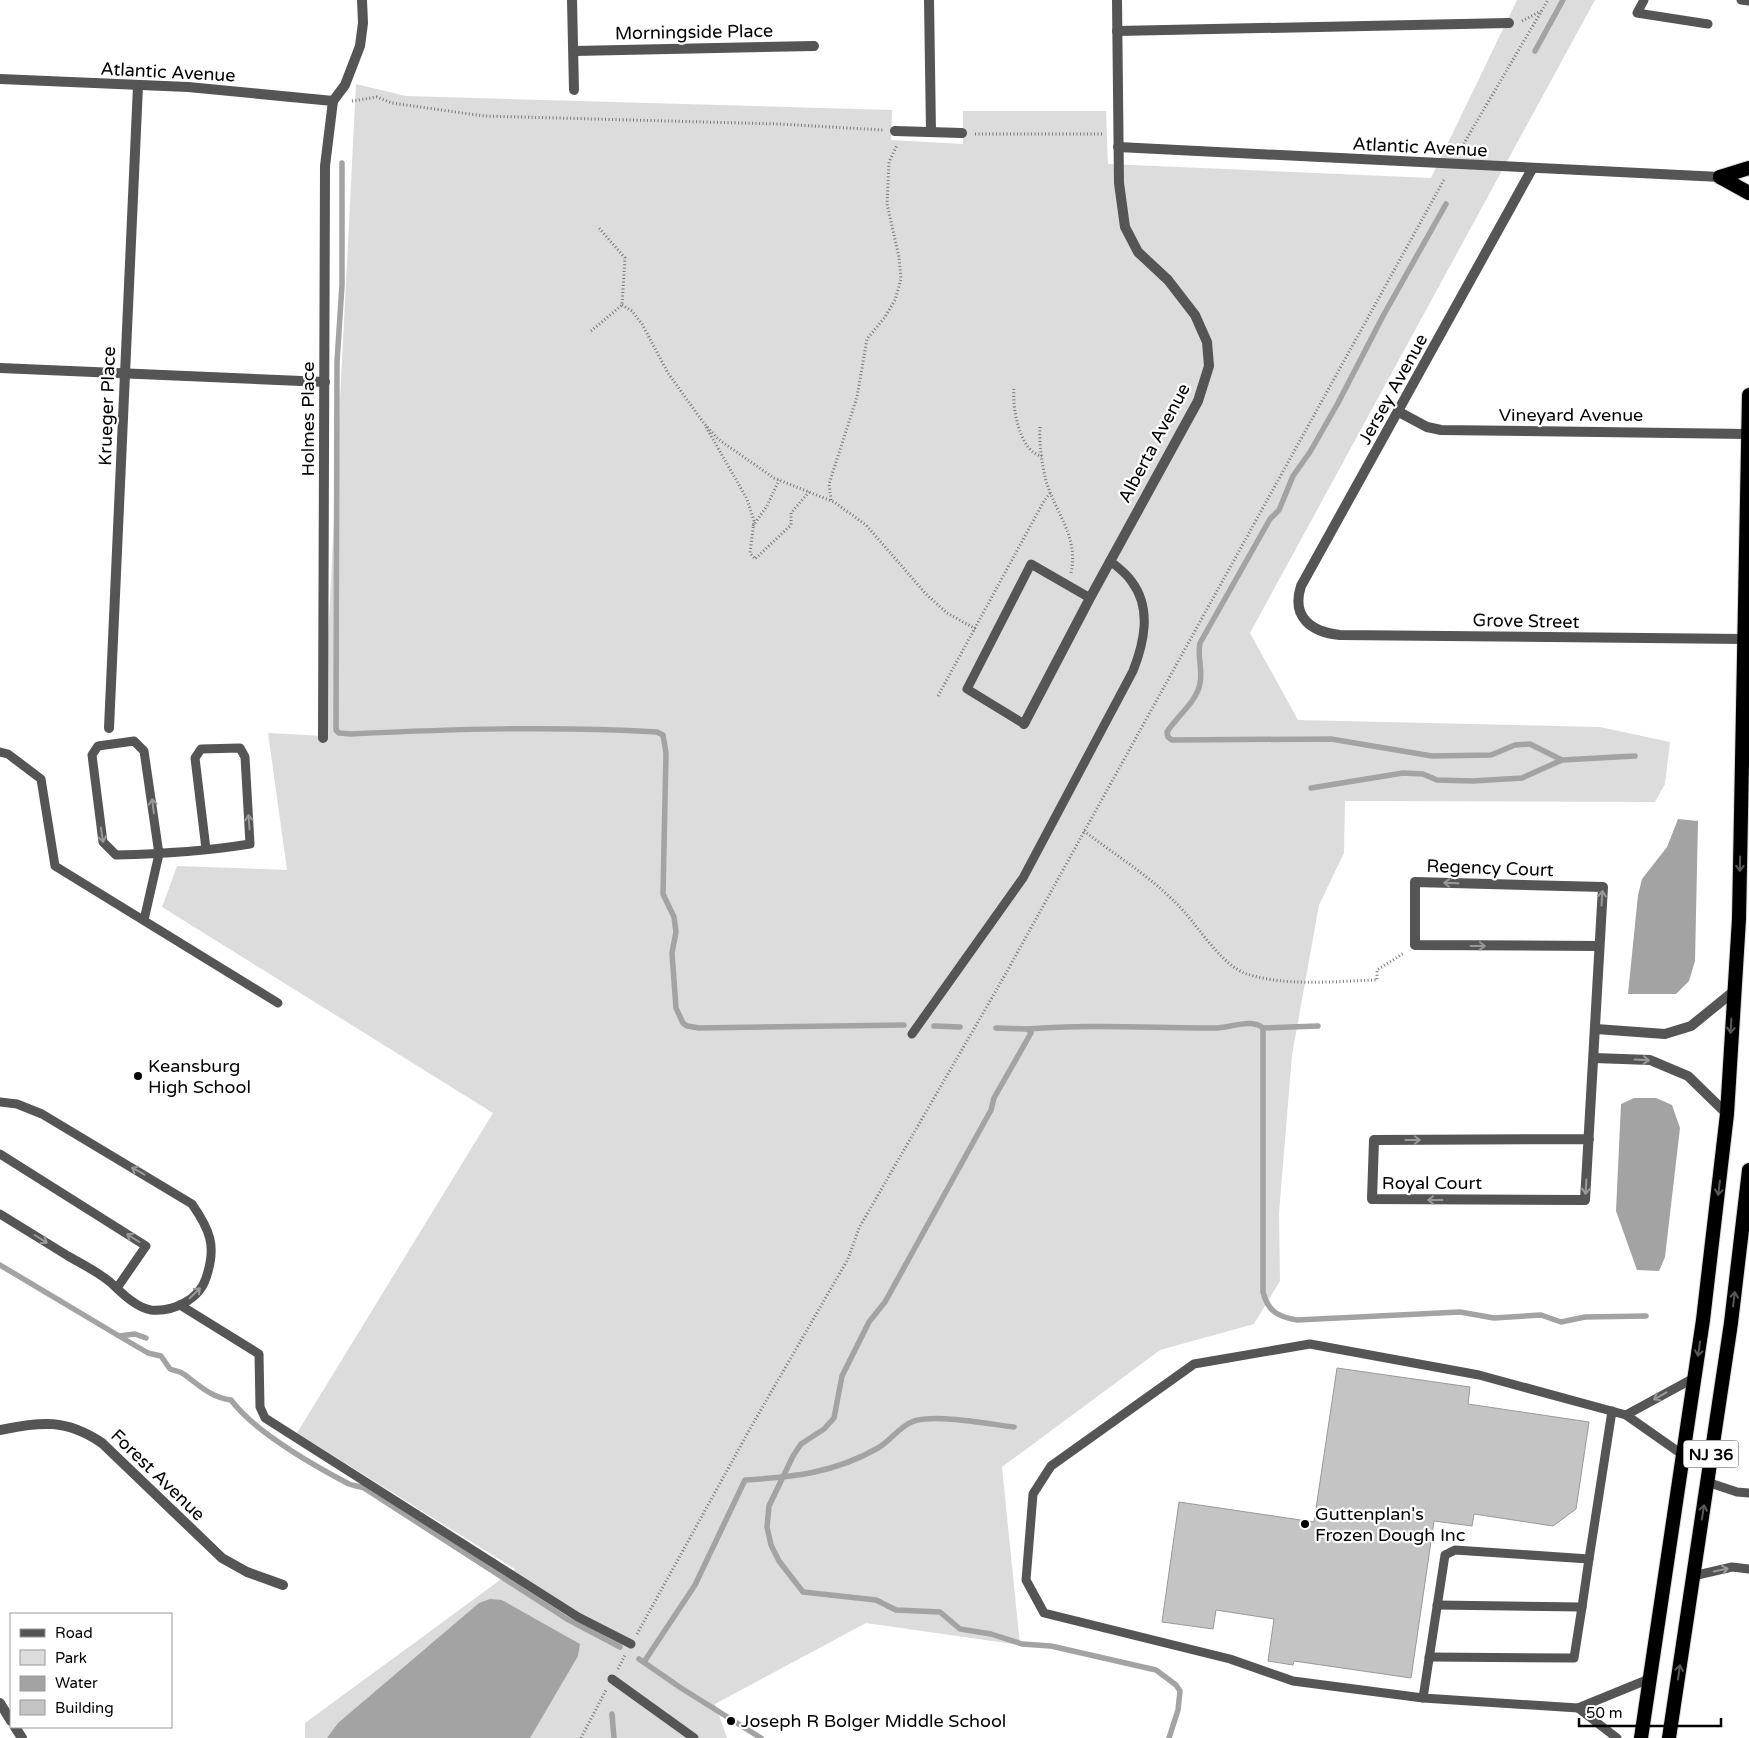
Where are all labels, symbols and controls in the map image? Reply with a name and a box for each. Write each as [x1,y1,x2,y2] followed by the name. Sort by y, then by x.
[615,20,773,44] street label: Morningside Place
[100,57,236,87] street label: Atlantic Avenue
[1352,132,1488,162] street label: Atlantic Avenue
[1354,330,1432,448] street label: Jersey Avenue
[94,346,120,466] street label: Krueger Place
[297,361,319,477] street label: Holmes Place
[1113,379,1195,507] street label: Alberta Avenue
[1499,404,1643,426] street label: Vineyard Avenue
[1472,609,1580,633] street label: Grove Street
[148,798,158,814] one-way arrow
[244,814,254,830] one-way arrow
[97,826,107,842] one-way arrow
[1426,855,1554,881] street label: Regency Court
[1735,855,1745,871] one-way arrow
[1443,878,1459,887] one-way arrow
[1598,890,1607,906] one-way arrow
[1470,941,1486,951] one-way arrow
[1727,1018,1736,1034] one-way arrow
[148,1055,251,1098] place label: Keansburg High School
[1634,1056,1650,1065] one-way arrow
[132,1070,144,1082] marker: Keansburg High School
[1405,1135,1421,1145] one-way arrow
[131,1166,146,1176] one-way arrow
[1382,1172,1482,1194] street label: Royal Court
[1581,1179,1590,1195] one-way arrow
[1714,1179,1724,1195] one-way arrow
[1427,1195,1444,1205] one-way arrow
[127,1232,141,1242] one-way arrow
[34,1235,48,1245] one-way arrow
[189,1287,201,1299] one-way arrow
[1729,1291,1739,1307] one-way arrow
[1693,1341,1703,1357] one-way arrow
[1654,1392,1668,1402] one-way arrow
[106,1425,210,1525] street label: Forest Avenue
[1684,1440,1738,1468] road number: NJ 36
[1315,1503,1465,1546] place label: Guttenplan's Frozen Dough Inc
[1698,1504,1708,1520] one-way arrow
[1299,1518,1311,1530] marker: Guttenplan's Frozen Dough Inc
[1712,1565,1728,1574] one-way arrow
[10,1613,172,1728] legend
[55,1624,93,1642] text: Road
[55,1649,87,1667] text: Park
[1674,1665,1684,1681] one-way arrow
[55,1674,98,1692] text: Water
[1579,1696,1722,1728] scale bar
[55,1699,114,1717] text: Building
[1586,1704,1623,1722] text: 50 m
[741,1710,1006,1732] place label: Joseph R Bolger Middle School
[725,1715,737,1727] marker: Joseph R Bolger Middle School

